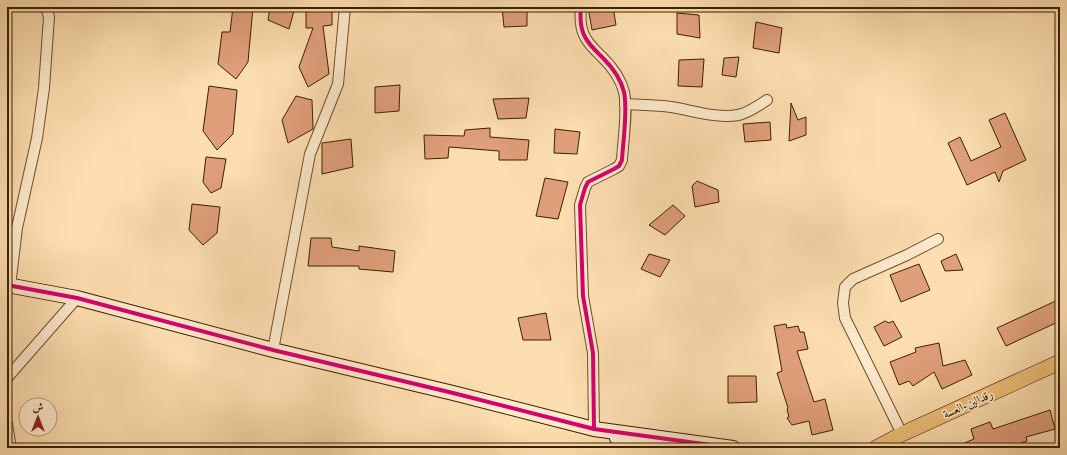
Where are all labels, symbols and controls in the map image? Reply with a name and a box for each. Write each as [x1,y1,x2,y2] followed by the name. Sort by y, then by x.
[941,387,996,422] street label: رقدالين-العسة
[18,397,58,437] north arrow
[33,401,44,415] text: ش

